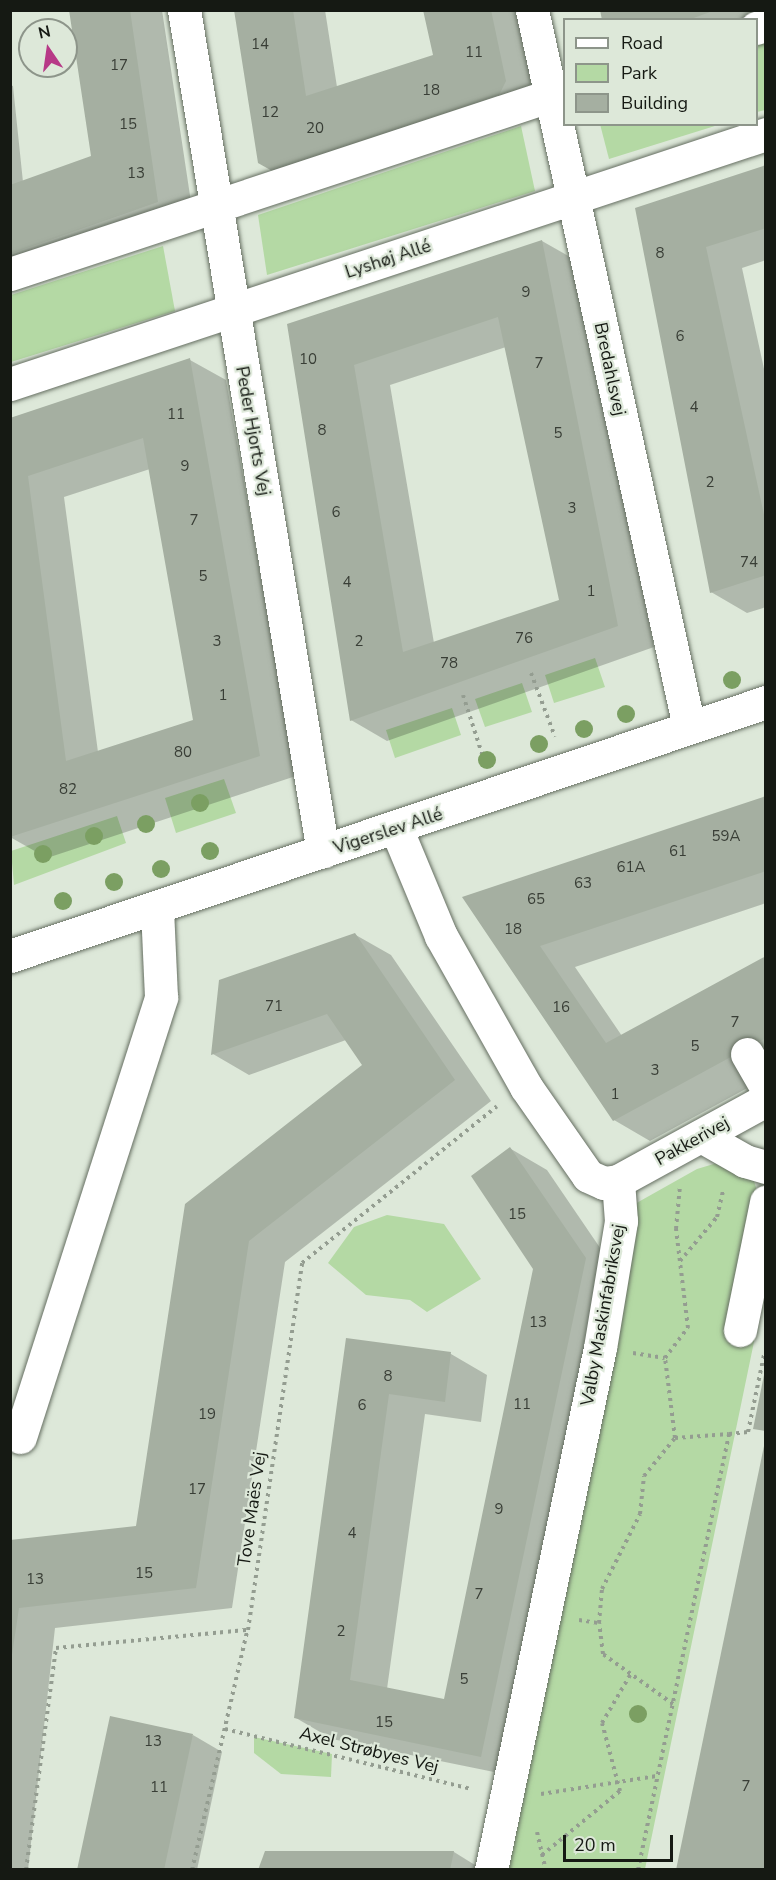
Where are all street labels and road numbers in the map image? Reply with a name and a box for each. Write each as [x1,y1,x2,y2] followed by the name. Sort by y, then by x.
[342,235,434,283] street label: Lyshøj Allé
[590,320,630,418] street label: Bredahlsvej
[231,364,275,498] street label: Peder Hjorts Vej
[331,803,445,859] street label: Vigerslev Allé
[651,1112,733,1170] street label: Pakkerivej
[576,1222,630,1408] street label: Valby Maskinfabriksvej
[233,1450,271,1568] street label: Tove Maës Vej
[297,1722,441,1778] street label: Axel Strøbyes Vej

